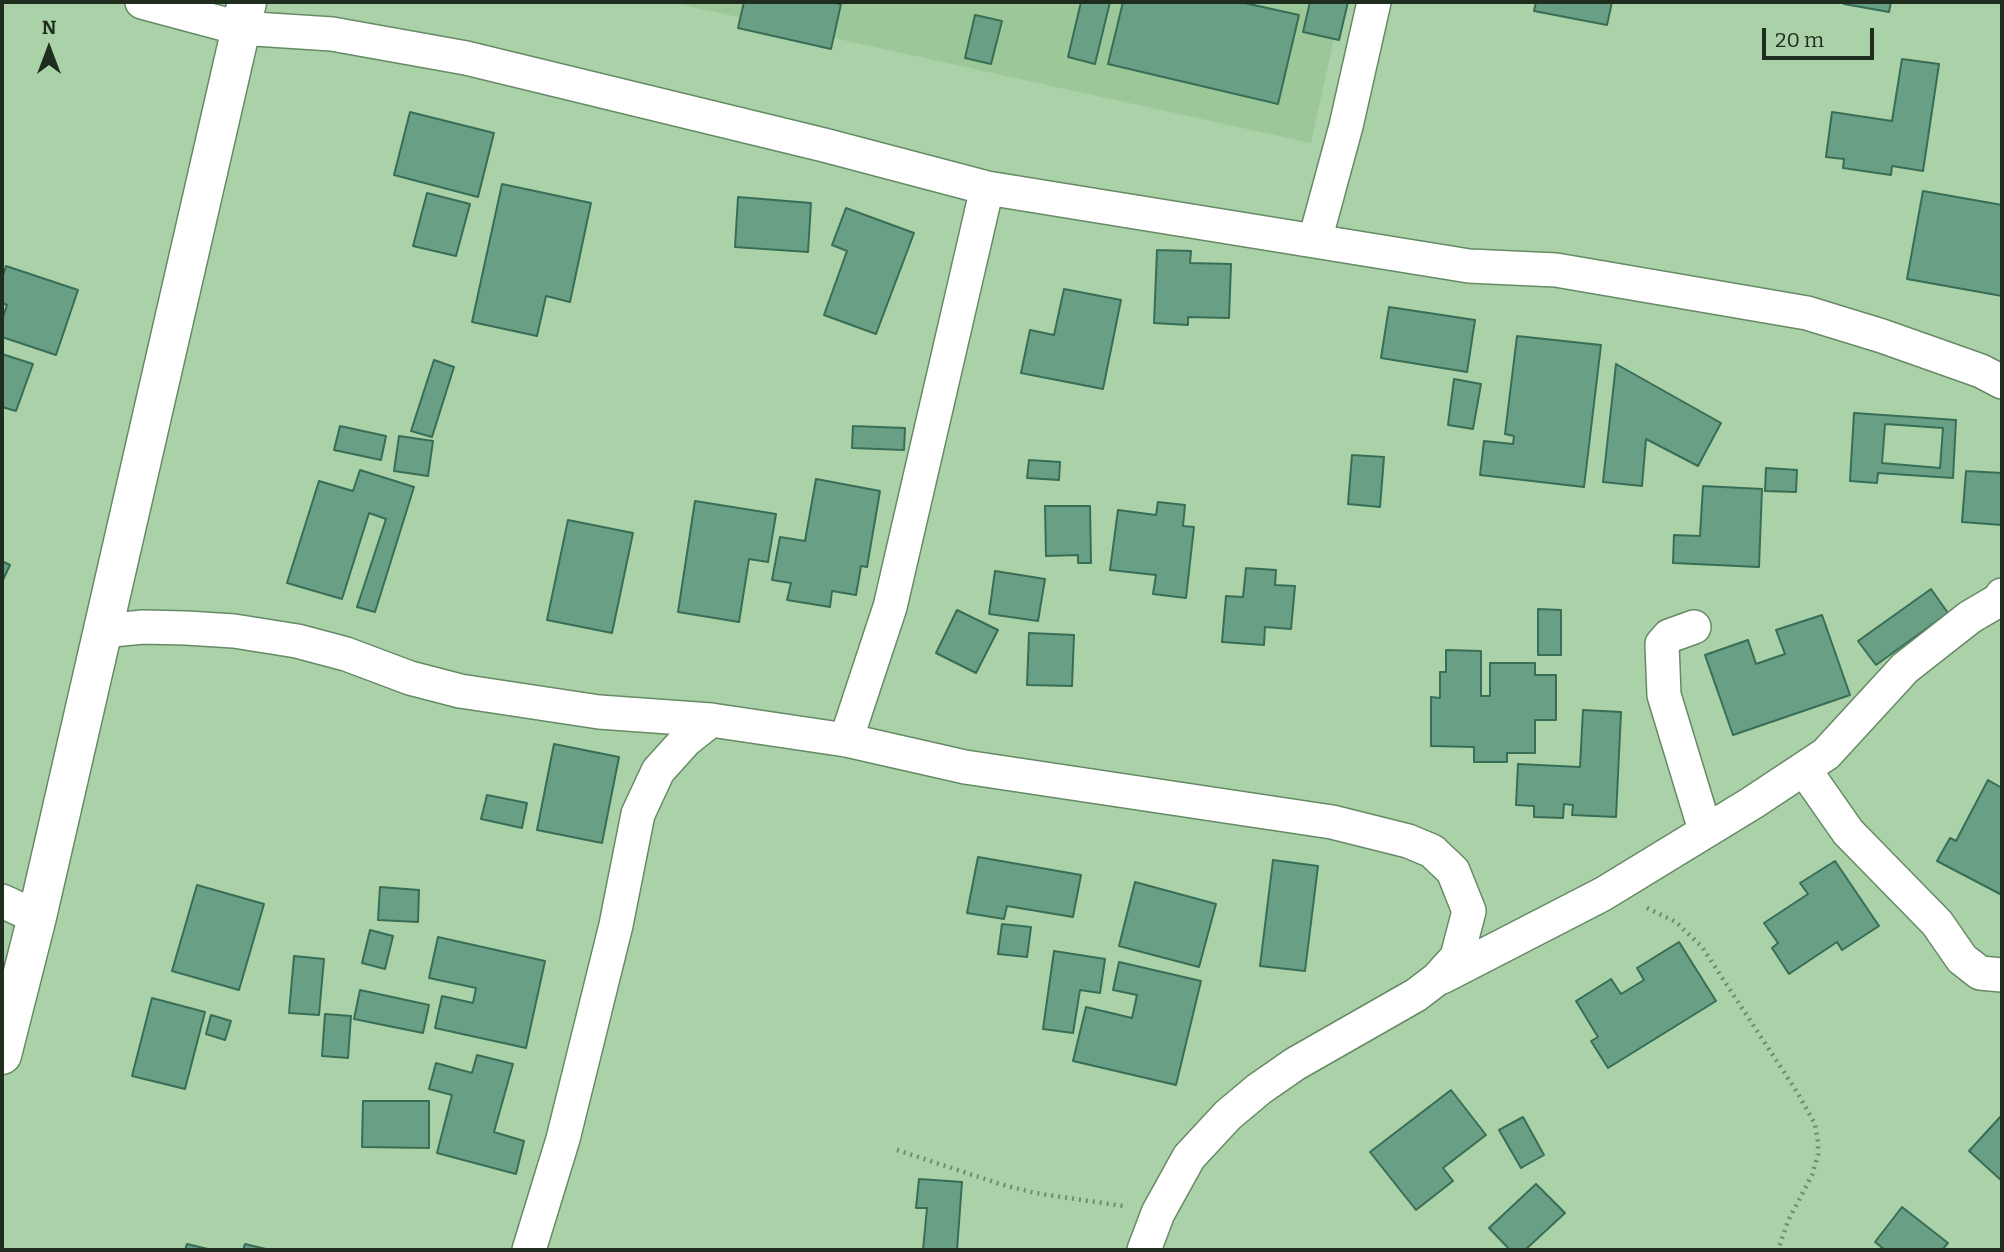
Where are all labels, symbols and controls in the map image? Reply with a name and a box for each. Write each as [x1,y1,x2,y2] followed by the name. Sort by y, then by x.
[14,14,84,84] north arrow
[1766,14,1878,58] scale bar
[42,16,56,39] text: N
[1775,27,1824,53] text: 20 m

